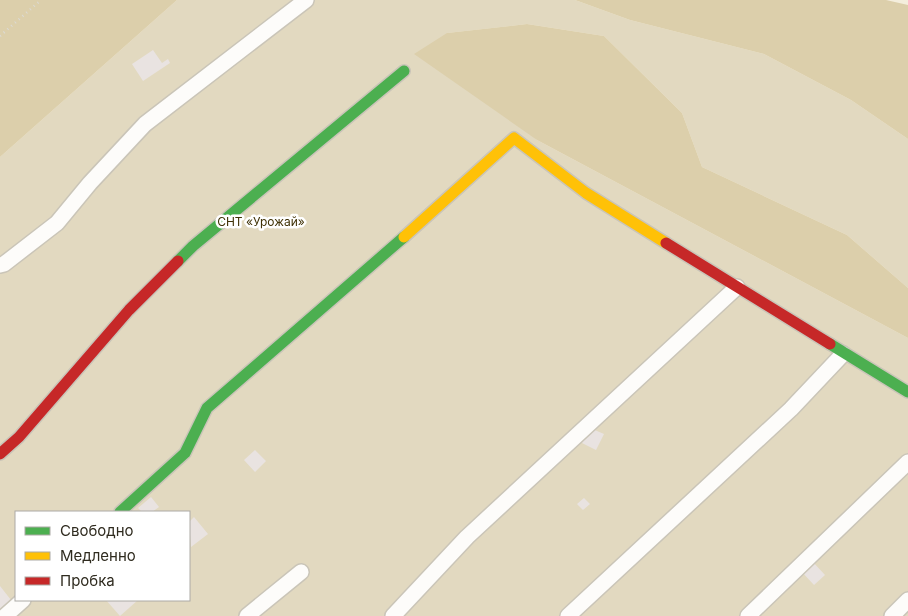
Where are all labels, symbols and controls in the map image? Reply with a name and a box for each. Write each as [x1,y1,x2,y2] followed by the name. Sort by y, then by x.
[217,214,305,229] park label: СНТ «Урожай»
[15,511,190,601] legend
[60,521,134,540] text: Свободно
[60,546,136,565] text: Медленно
[60,571,115,590] text: Пробка

